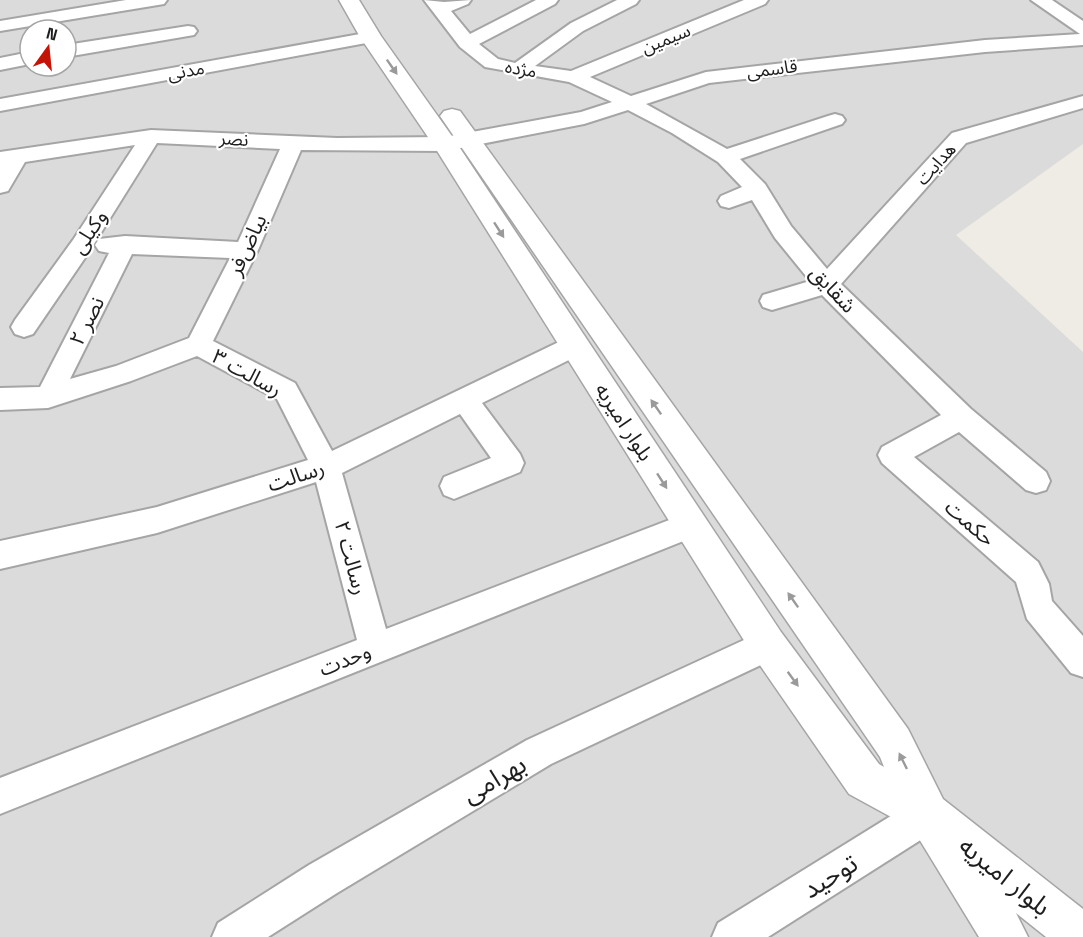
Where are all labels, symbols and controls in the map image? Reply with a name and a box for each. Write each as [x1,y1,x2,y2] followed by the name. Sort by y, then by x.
[18,18,78,78] north arrow
[638,18,694,59] street label: سیمین
[44,22,60,46] text: N
[503,54,539,83] street label: مژده
[745,54,799,83] street label: قاسمی
[166,56,206,85] street label: مدنی
[386,58,398,74] one-way arrow
[218,126,249,151] street label: نصر
[911,138,961,190] street label: هدایت
[64,204,113,259] street label: وکیلی
[220,210,272,281] street label: بیاض‌فر
[493,222,504,238] one-way arrow
[804,259,862,318] street label: شقایق
[63,292,110,350] street label: نصر ۲
[208,342,287,403] street label: رسالت ۳
[589,377,660,466] street label: بلوار امیریه
[651,399,662,415] one-way arrow
[264,454,328,497] street label: رسالت
[656,473,668,489] one-way arrow
[940,493,1001,552] street label: حکمت
[329,518,374,598] street label: رسالت ۲
[787,593,799,609] one-way arrow
[315,637,375,682] street label: وحدت
[786,672,798,687] one-way arrow
[456,747,532,811] street label: بهرامی
[898,753,907,770] one-way arrow
[952,829,1058,923] street label: بلوار امیریه
[796,846,864,906] street label: توحید

